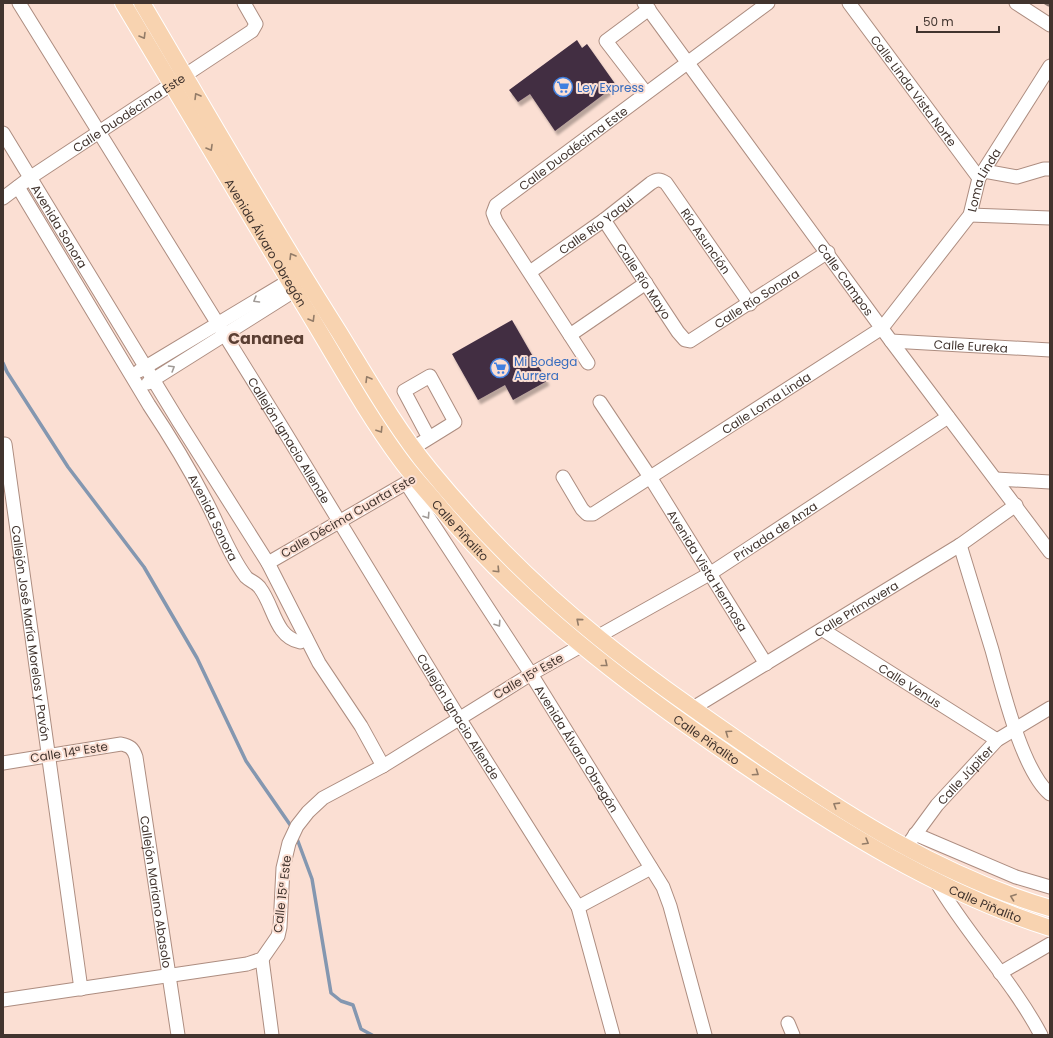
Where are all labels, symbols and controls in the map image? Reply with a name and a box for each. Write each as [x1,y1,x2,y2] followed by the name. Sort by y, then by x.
[917,8,999,34] scale bar
[923,13,954,30] text: 50 m
[867,31,961,150] street label: Calle Linda Vista Norte
[138,32,146,39] one-way arrow
[69,69,188,156] street label: Calle Duodécima Este
[552,76,574,98] supermarket icon: Ley Express
[577,79,644,96] place label: Ley Express
[195,93,202,100] one-way arrow
[515,102,631,194] street label: Calle Duodécima Este
[206,144,213,151] one-way arrow
[963,145,1004,214] street label: Loma Linda
[221,175,311,310] street label: Avenida Álvaro Obregón
[28,181,92,271] street label: Avenida Sonora
[555,192,637,258] street label: Calle Río Yaqui
[677,205,735,277] street label: Río Asunción
[613,239,676,323] street label: Calle Río Mayo
[814,239,878,319] street label: Calle Campos
[290,253,297,260] one-way arrow
[711,265,802,332] street label: Calle Río Sonora
[253,295,260,302] one-way arrow
[308,315,315,322] one-way arrow
[228,327,304,350] district label: Cananea
[933,335,1008,356] street label: Calle Eureka
[514,353,577,384] place label: Mi Bodega Aurrera
[489,357,511,379] supermarket icon: Mi Bodega Aurrera
[168,365,175,373] one-way arrow
[718,368,814,438] street label: Calle Loma Linda
[244,374,335,506] street label: Callejón Ignacio Allende
[365,376,372,383] one-way arrow
[375,426,383,433] one-way arrow
[277,470,419,562] street label: Calle Décima Cuarta Este
[185,471,242,564] street label: Avenida Sonora
[428,496,493,565] street label: Calle Piñalito
[730,497,820,565] street label: Privada de Anza
[664,506,752,634] street label: Avenida Vista Hermosa
[422,512,430,519] one-way arrow
[8,524,55,742] street label: Callejón José María Morelos y Pavón
[492,565,500,573] one-way arrow
[811,576,901,641] street label: Calle Primavera
[576,619,584,626] one-way arrow
[493,620,500,627] one-way arrow
[490,649,566,703] street label: Calle 15ª Este
[413,650,504,783] street label: Callejón Ignacio Allende
[875,659,945,711] street label: Calle Venus
[601,660,608,667] one-way arrow
[531,682,623,815] street label: Avenida Álvaro Obregón
[670,710,744,769] street label: Calle Piñalito
[725,731,732,738] one-way arrow
[29,737,109,767] street label: Calle 14ª Este
[933,741,997,808] street label: Calle Júpiter
[752,768,759,776] one-way arrow
[833,802,840,809] one-way arrow
[136,814,176,969] street label: Callejón Mariano Abasolo
[862,838,869,845] one-way arrow
[269,854,295,934] street label: Calle 15ª Este
[946,880,1025,926] street label: Calle Piñalito
[1009,893,1016,902] one-way arrow

